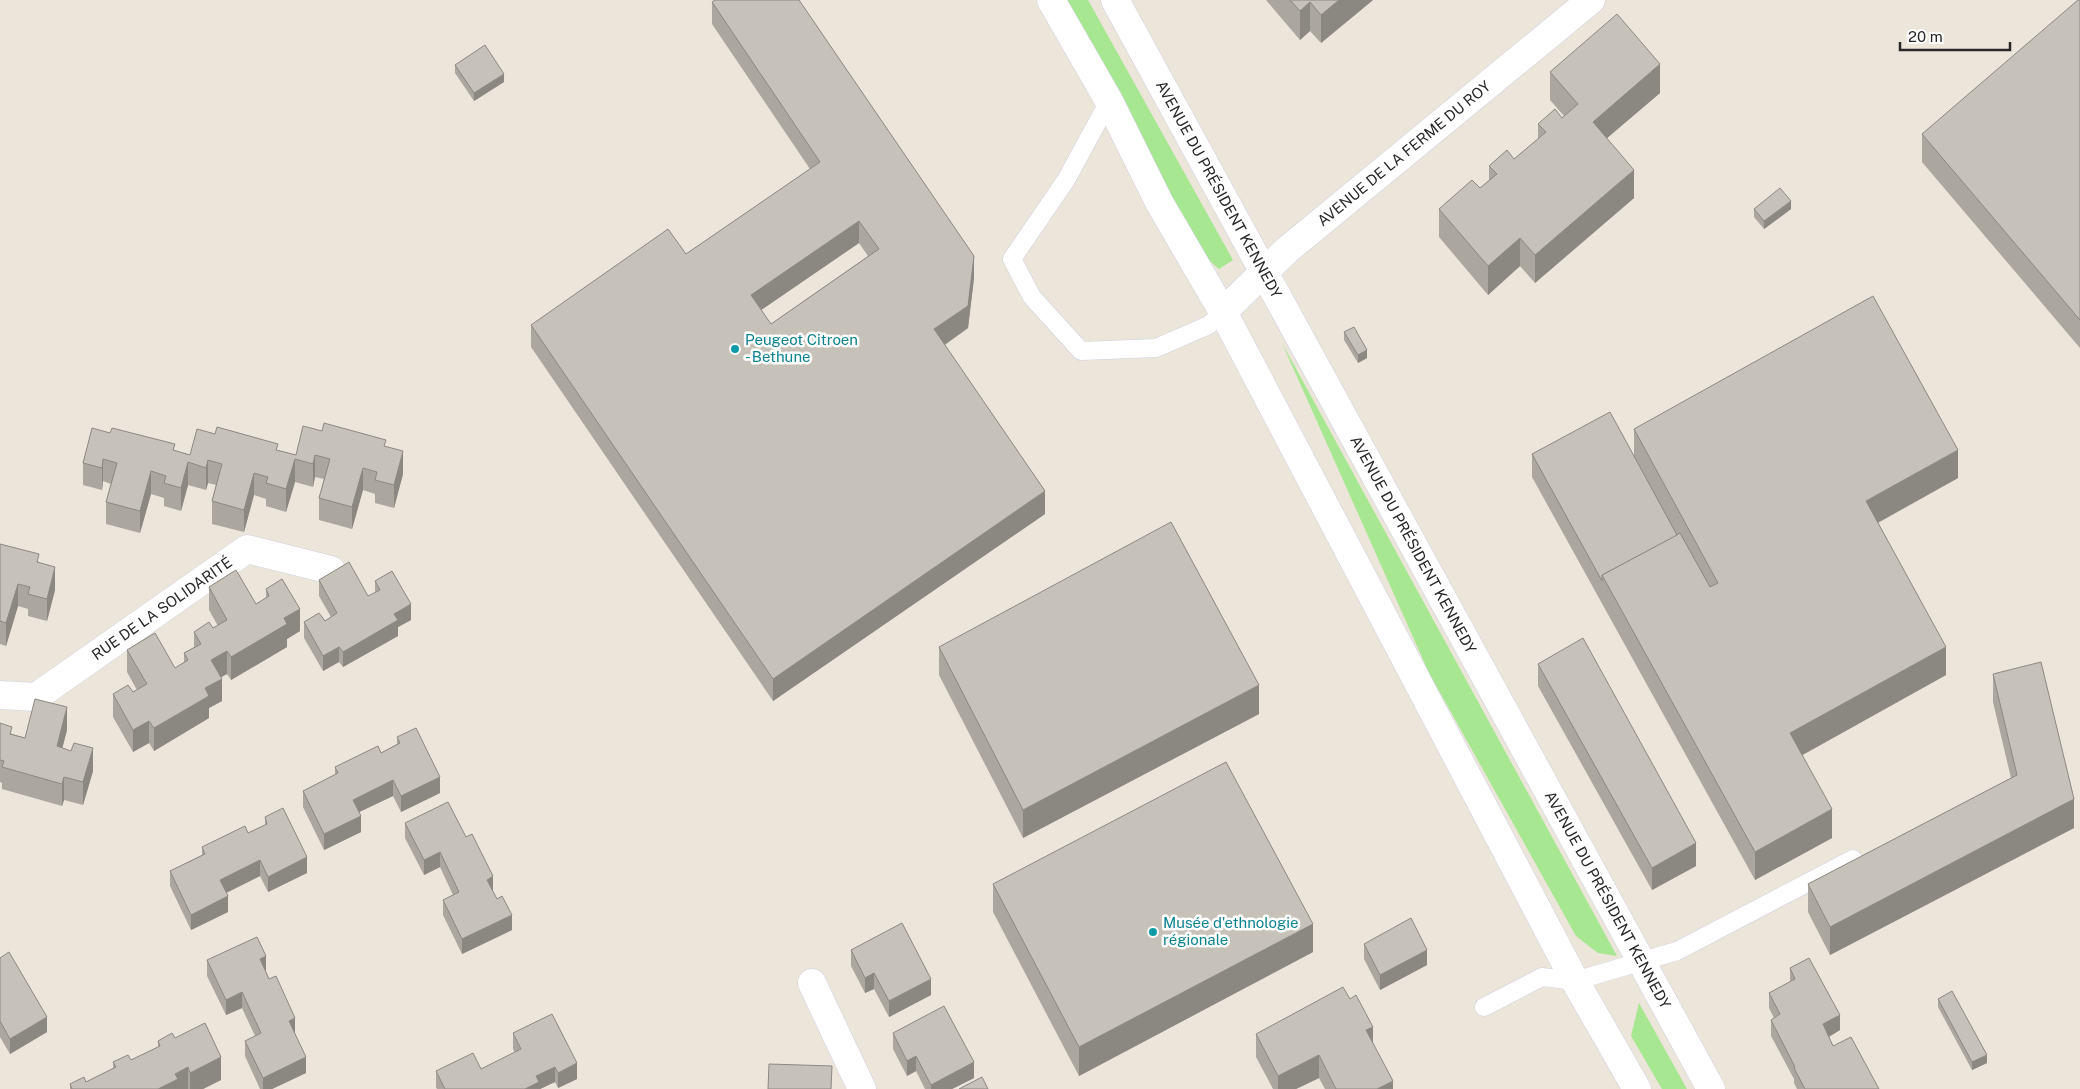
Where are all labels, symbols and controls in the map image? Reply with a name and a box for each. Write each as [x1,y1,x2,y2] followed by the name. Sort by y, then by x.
[1900,20,2010,52] scale bar
[1908,28,1943,45] text: 20 m
[1314,77,1494,229] street label: AVENUE DE LA FERME DU ROY
[1153,78,1285,301] street label: AVENUE DU PRÉSIDENT KENNEDY
[745,331,858,365] place label: Peugeot Citroen - Bethune
[729,343,741,355] marker: Peugeot Citroen - Bethune
[1347,433,1480,656] street label: AVENUE DU PRÉSIDENT KENNEDY
[89,553,235,663] street label: RUE DE LA SOLIDARITÉ
[1542,788,1674,1011] street label: AVENUE DU PRÉSIDENT KENNEDY
[1163,914,1298,948] place label: Musée d'ethnologie régionale
[1147,926,1159,938] marker: Musée d'ethnologie régionale

